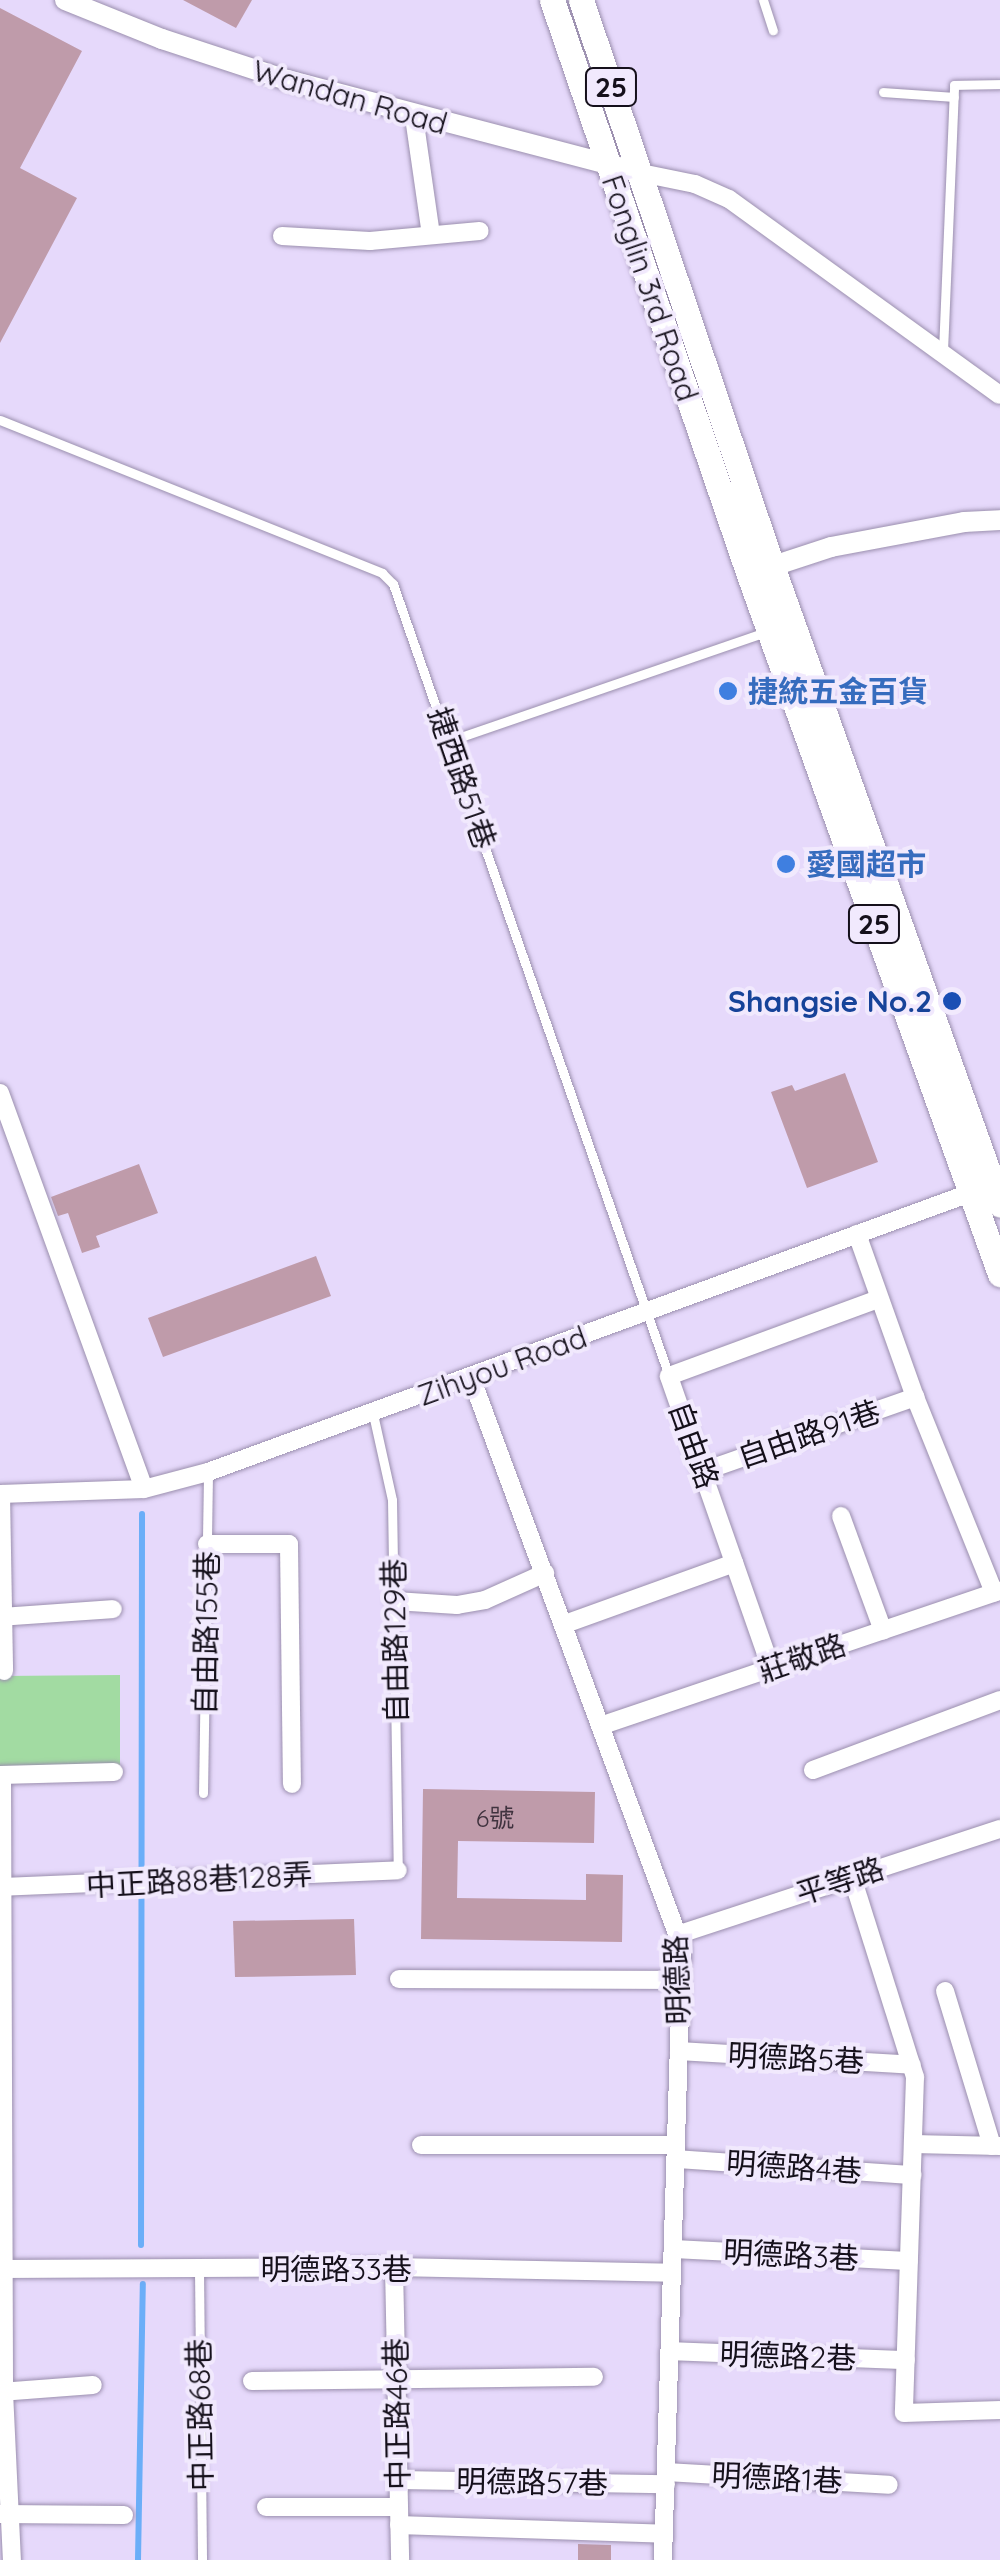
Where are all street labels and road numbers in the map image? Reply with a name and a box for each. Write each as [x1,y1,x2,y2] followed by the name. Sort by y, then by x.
[249,52,451,142] street label: Wandan Road
[584,64,638,110] road number: 25
[594,170,706,406] street label: Fonglin 3rd Road
[421,702,503,854] street label: 捷西路51巷
[846,901,902,947] road number: 25
[413,1319,591,1413] street label: Zihyou Road
[733,1393,885,1475] street label: 自由路91巷
[662,1397,726,1493] street label: 自由路
[187,1551,225,1715] street label: 自由路155巷
[376,1558,414,1724] street label: 自由路129巷
[754,1626,850,1690] street label: 莊敬路
[792,1850,888,1912] street label: 平等路
[85,1856,313,1904] street label: 中正路88巷128弄
[657,1934,697,2026] street label: 明德路
[727,2036,865,2080] street label: 明德路5巷
[725,2144,863,2190] street label: 明德路4巷
[722,2233,860,2277] street label: 明德路3巷
[260,2251,412,2287] street label: 明德路33巷
[719,2336,857,2376] street label: 明德路2巷
[378,2338,416,2490] street label: 中正路46巷
[181,2339,219,2491] street label: 中正路68巷
[711,2457,843,2499] street label: 明德路1巷
[456,2463,608,2501] street label: 明德路57巷

